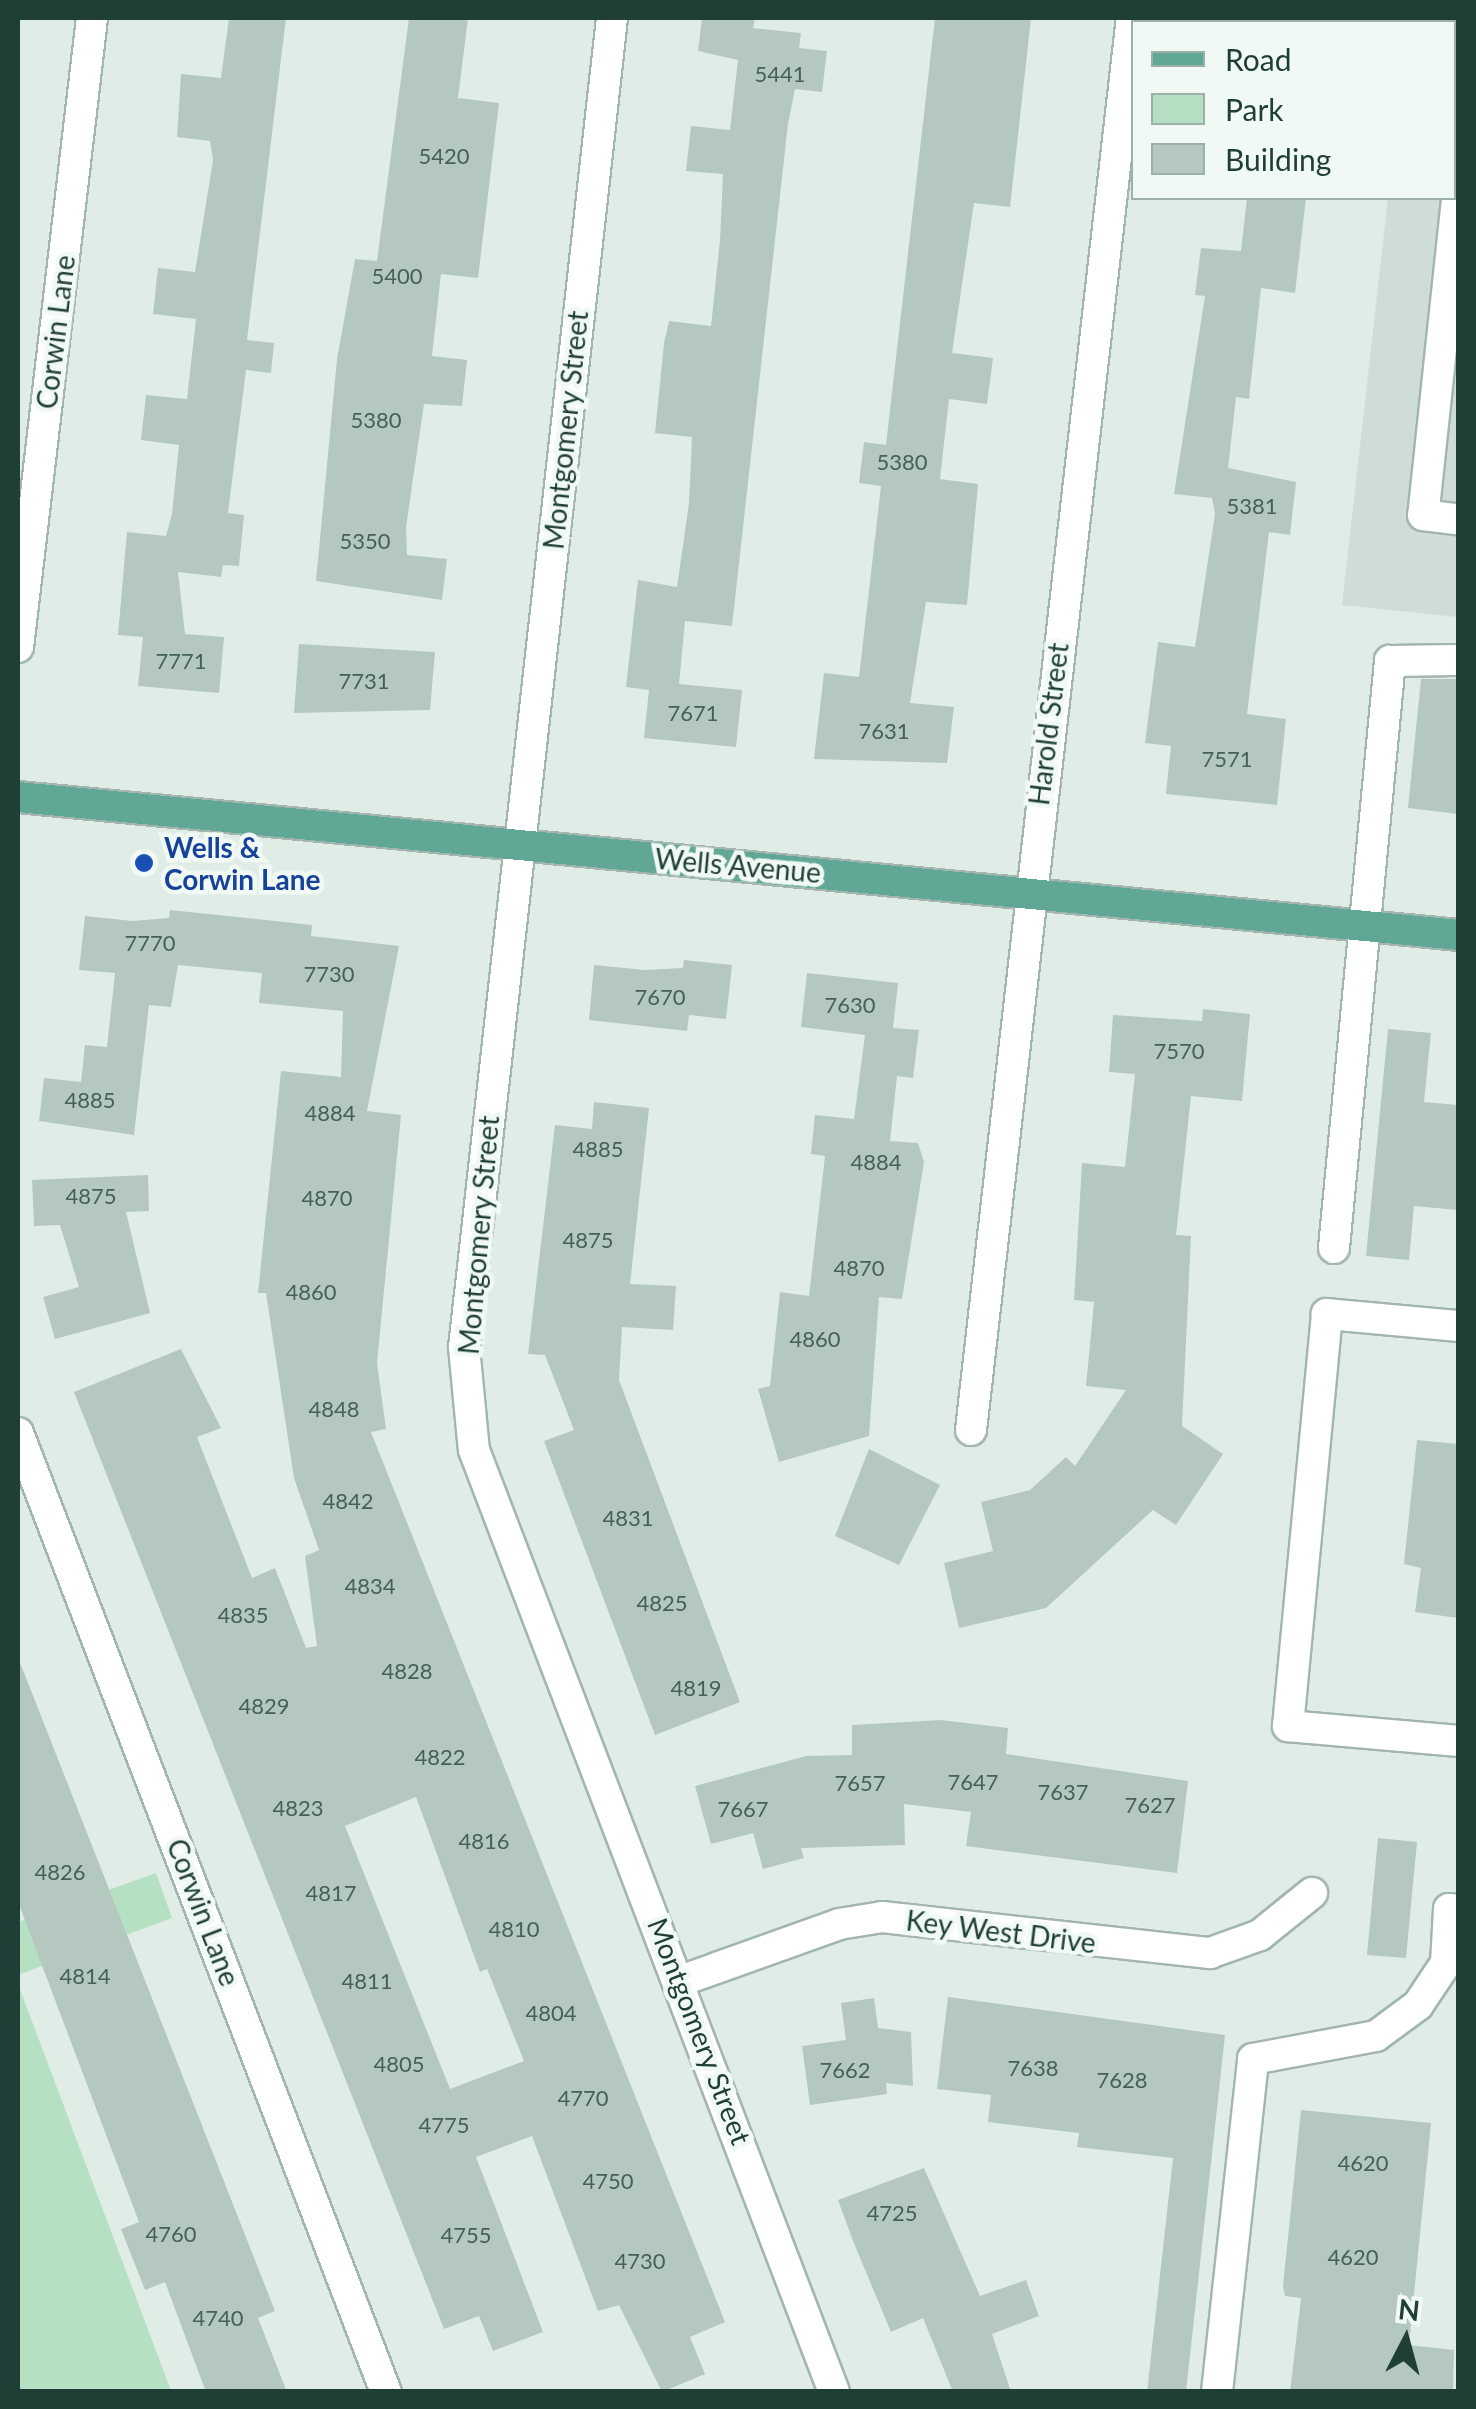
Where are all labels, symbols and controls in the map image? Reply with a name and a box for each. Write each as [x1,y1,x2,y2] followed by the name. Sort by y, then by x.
[1131,20,1456,200] legend
[1225,41,1292,77] text: Road
[754,61,806,87] house number: 5441
[1225,91,1284,127] text: Park
[1225,141,1331,177] text: Building
[418,143,470,169] house number: 5420
[29,253,81,411] street label: Corwin Lane
[371,263,423,289] house number: 5400
[536,309,594,551] street label: Montgomery Street
[350,407,402,433] house number: 5380
[876,449,928,475] house number: 5380
[1226,493,1278,519] house number: 5381
[339,528,391,554] house number: 5350
[1021,641,1075,807] street label: Harold Street
[155,648,207,674] house number: 7771
[338,668,390,694] house number: 7731
[667,700,719,726] house number: 7671
[858,718,910,744] house number: 7631
[1201,746,1253,772] house number: 7571
[164,830,320,896] place label: Wells & Corwin Lane
[653,841,823,889] street label: Wells Avenue
[133,852,155,874] marker: Wells & Corwin Lane
[124,930,176,956] house number: 7770
[303,961,355,987] house number: 7730
[634,984,686,1010] house number: 7670
[824,992,876,1018] house number: 7630
[1153,1038,1205,1064] house number: 7570
[64,1087,116,1113] house number: 4885
[304,1100,356,1126] house number: 4884
[451,1114,505,1356] street label: Montgomery Street
[572,1136,624,1162] house number: 4885
[850,1149,902,1175] house number: 4884
[65,1183,117,1209] house number: 4875
[301,1185,353,1211] house number: 4870
[562,1227,614,1253] house number: 4875
[833,1255,885,1281] house number: 4870
[285,1279,337,1305] house number: 4860
[789,1326,841,1352] house number: 4860
[308,1396,360,1422] house number: 4848
[322,1488,374,1514] house number: 4842
[602,1505,654,1531] house number: 4831
[344,1573,396,1599] house number: 4834
[636,1590,688,1616] house number: 4825
[217,1602,269,1628] house number: 4835
[381,1658,433,1684] house number: 4828
[670,1675,722,1701] house number: 4819
[238,1693,290,1719] house number: 4829
[414,1744,466,1770] house number: 4822
[947,1769,999,1795] house number: 7647
[834,1770,886,1796] house number: 7657
[1037,1779,1089,1805] house number: 7637
[1124,1792,1176,1818] house number: 7627
[272,1795,324,1821] house number: 4823
[717,1796,769,1822] house number: 7667
[458,1828,510,1854] house number: 4816
[161,1834,247,1990] street label: Corwin Lane
[34,1859,86,1885] house number: 4826
[305,1880,357,1906] house number: 4817
[904,1903,1098,1959] street label: Key West Drive
[641,1913,759,2149] street label: Montgomery Street
[488,1916,540,1942] house number: 4810
[59,1963,111,1989] house number: 4814
[341,1968,393,1994] house number: 4811
[525,2000,577,2026] house number: 4804
[373,2051,425,2077] house number: 4805
[1007,2055,1059,2081] house number: 7638
[819,2057,871,2083] house number: 7662
[1096,2067,1148,2093] house number: 7628
[557,2085,609,2111] house number: 4770
[418,2112,470,2138] house number: 4775
[1337,2150,1389,2176] house number: 4620
[582,2168,634,2194] house number: 4750
[866,2200,918,2226] house number: 4725
[145,2221,197,2247] house number: 4760
[440,2222,492,2248] house number: 4755
[1327,2244,1379,2270] house number: 4620
[614,2248,666,2274] house number: 4730
[1356,2289,1456,2389] north arrow
[1397,2291,1422,2327] text: N
[192,2305,244,2331] house number: 4740

